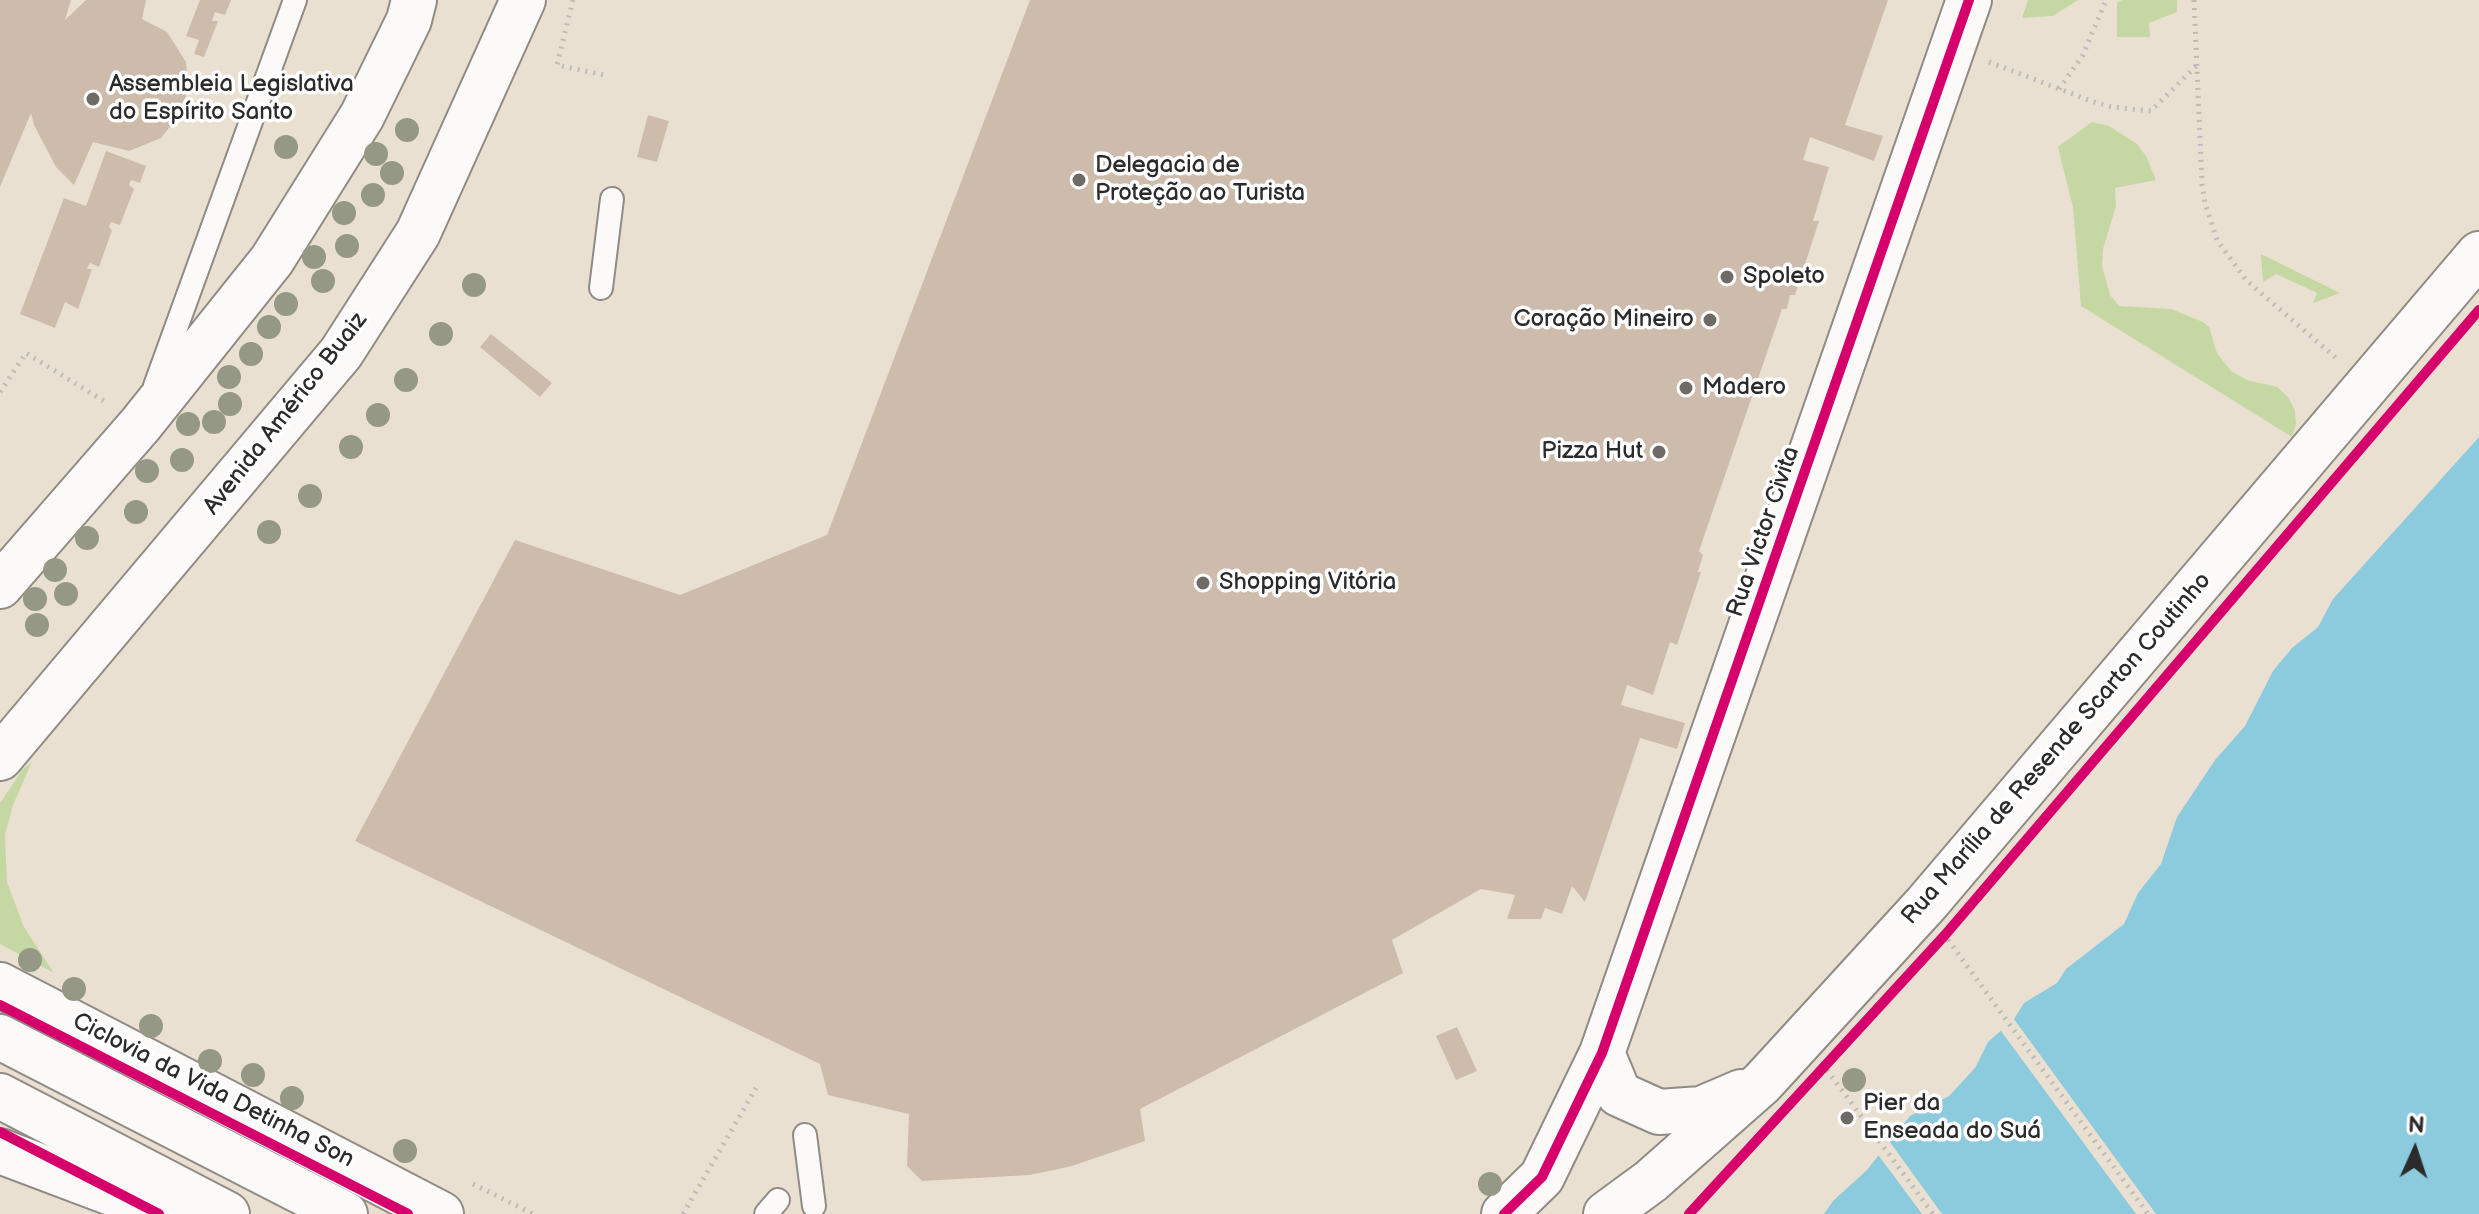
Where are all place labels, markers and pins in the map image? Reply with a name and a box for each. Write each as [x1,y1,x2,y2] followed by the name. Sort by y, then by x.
[109,71,354,127] place label: Assembleia Legislativa do Espírito Santo
[84,90,102,108] marker: Assembleia Legislativa do Espírito Santo
[1095,152,1305,208] place label: Delegacia de Proteção ao Turista
[1070,171,1088,189] marker: Delegacia de Proteção ao Turista
[1743,263,1825,291] place label: Spoleto
[1718,268,1736,286] marker: Spoleto
[1513,306,1694,334] place label: Coração Mineiro
[1701,311,1719,329] marker: Coração Mineiro
[1702,374,1786,402] place label: Madero
[1677,379,1695,397] marker: Madero
[1541,438,1643,466] place label: Pizza Hut
[1650,443,1668,461] marker: Pizza Hut
[1219,569,1396,597] place label: Shopping Vitória
[1194,574,1212,592] marker: Shopping Vitória
[1863,1090,2041,1146] place label: Pier da Enseada do Suá
[1838,1109,1856,1127] marker: Pier da Enseada do Suá

